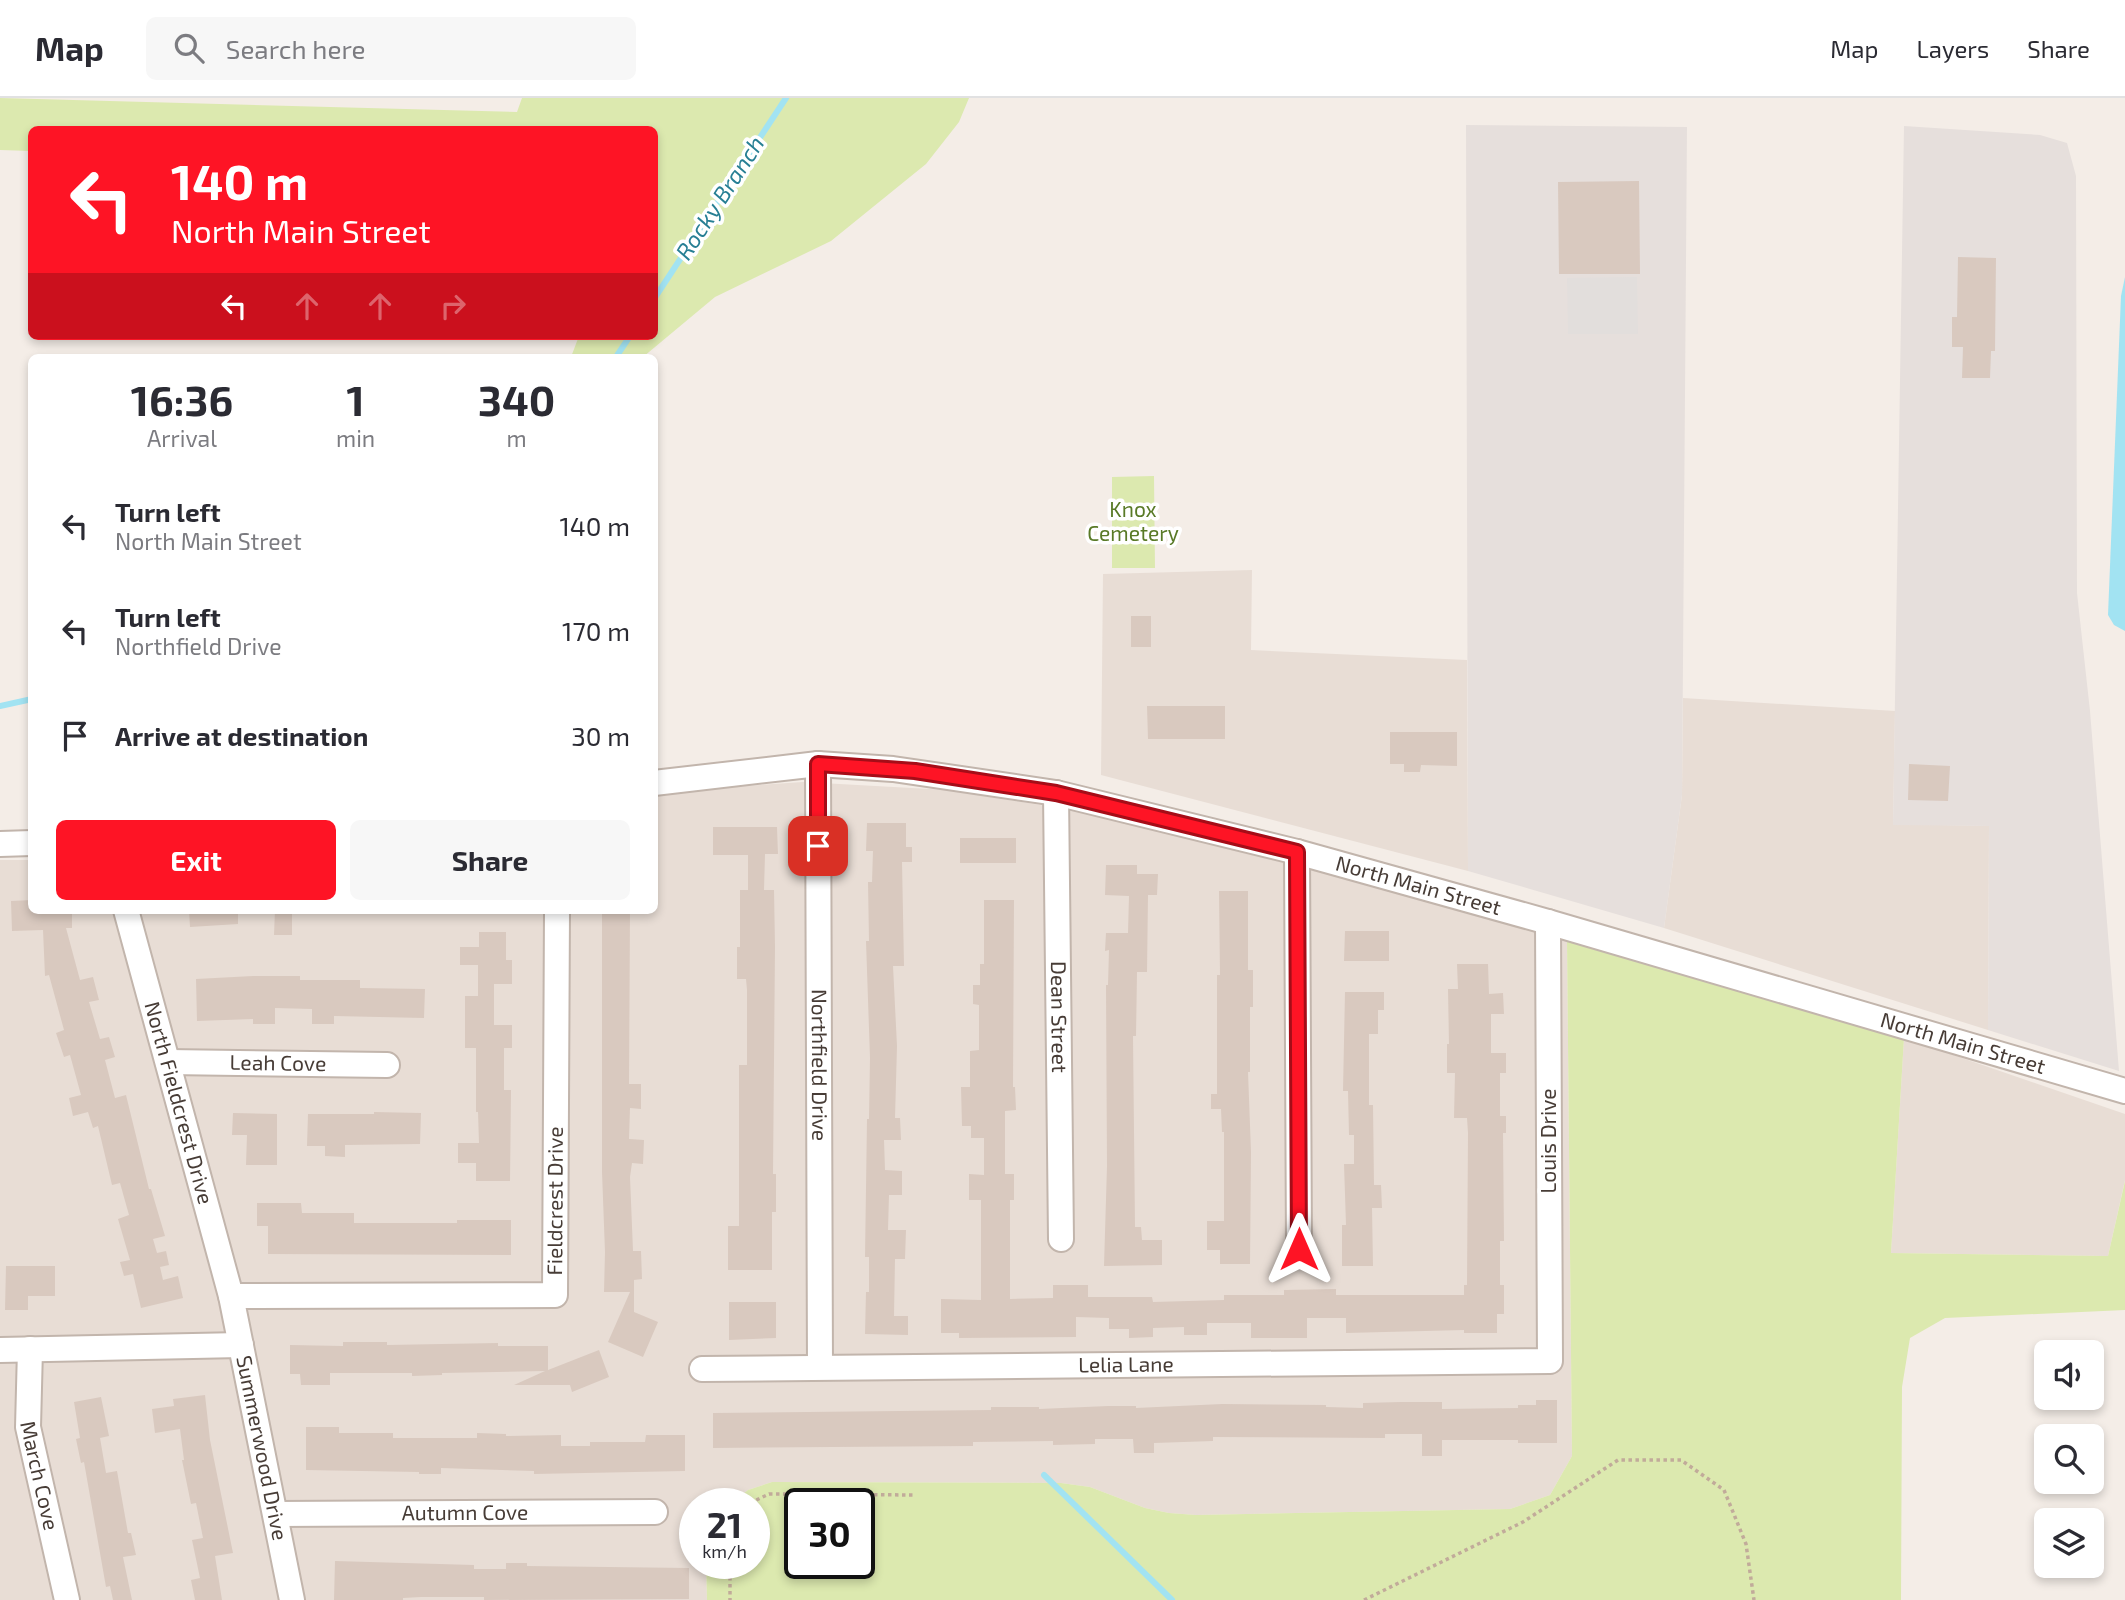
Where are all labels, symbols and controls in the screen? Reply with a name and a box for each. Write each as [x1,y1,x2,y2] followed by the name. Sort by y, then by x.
[146,17,636,80] search box
[35,28,104,68] text: Map
[170,29,208,67] icon: search
[226,33,365,64] text: Search here
[1830,34,1878,63] text: Map
[1916,34,1989,63] text: Layers
[2027,34,2090,63] text: Share
[669,130,769,264] water label: Rocky Branch
[171,151,308,210] text: 140 m
[56,154,147,245] icon: left
[171,211,431,249] text: North Main Street
[215,287,253,325] icon: left
[288,287,326,325] icon: ahead
[361,287,399,325] icon: ahead
[434,287,472,325] icon: right
[131,374,233,424] text: 16:36
[347,374,365,424] text: 1
[478,374,555,424] text: 340
[147,424,217,452] text: Arrival
[336,424,375,452] text: min
[507,424,527,452] text: m
[115,496,221,527] text: Turn left
[1087,496,1179,545] park label: Knox Cemetery
[56,507,94,545] icon: left
[559,510,630,541] text: 140 m
[115,527,302,555] text: North Main Street
[115,601,221,632] text: Turn left
[56,612,94,650] icon: left
[562,615,630,646] text: 170 m
[115,632,282,660] text: Northfield Drive
[56,717,94,755] icon: arrive
[115,720,368,751] text: Arrive at destination
[571,720,630,751] text: 30 m
[788,816,848,876] pin
[56,820,336,900] button: Exit
[350,820,630,900] button: Share
[799,827,837,865] icon: arrive
[1333,849,1504,919] street label: North Main Street
[1047,961,1073,1073] street label: Dean Street
[808,989,833,1141] street label: Northfield Drive
[140,998,219,1207] street label: North Fieldcrest Drive
[1878,1006,2049,1078] street label: North Main Street
[230,1049,326,1075] street label: Leah Cove
[1535,1088,1560,1194] street label: Louis Drive
[541,1126,567,1276] street label: Fieldcrest Drive
[1262,1212,1336,1286] position arrow
[2034,1340,2104,1578] map controls
[2034,1340,2104,1410] button: sound
[1078,1351,1174,1376] street label: Lelia Lane
[232,1353,294,1542] street label: Summerwood Drive
[16,1418,65,1532] street label: March Cove
[2034,1424,2104,1494] button: search
[784,1488,875,1579] speed limit sign: 30
[402,1499,528,1524] street label: Autumn Cove
[707,1503,742,1545] text: 21
[2034,1508,2104,1578] button: layers
[702,1540,747,1562] text: km/h

